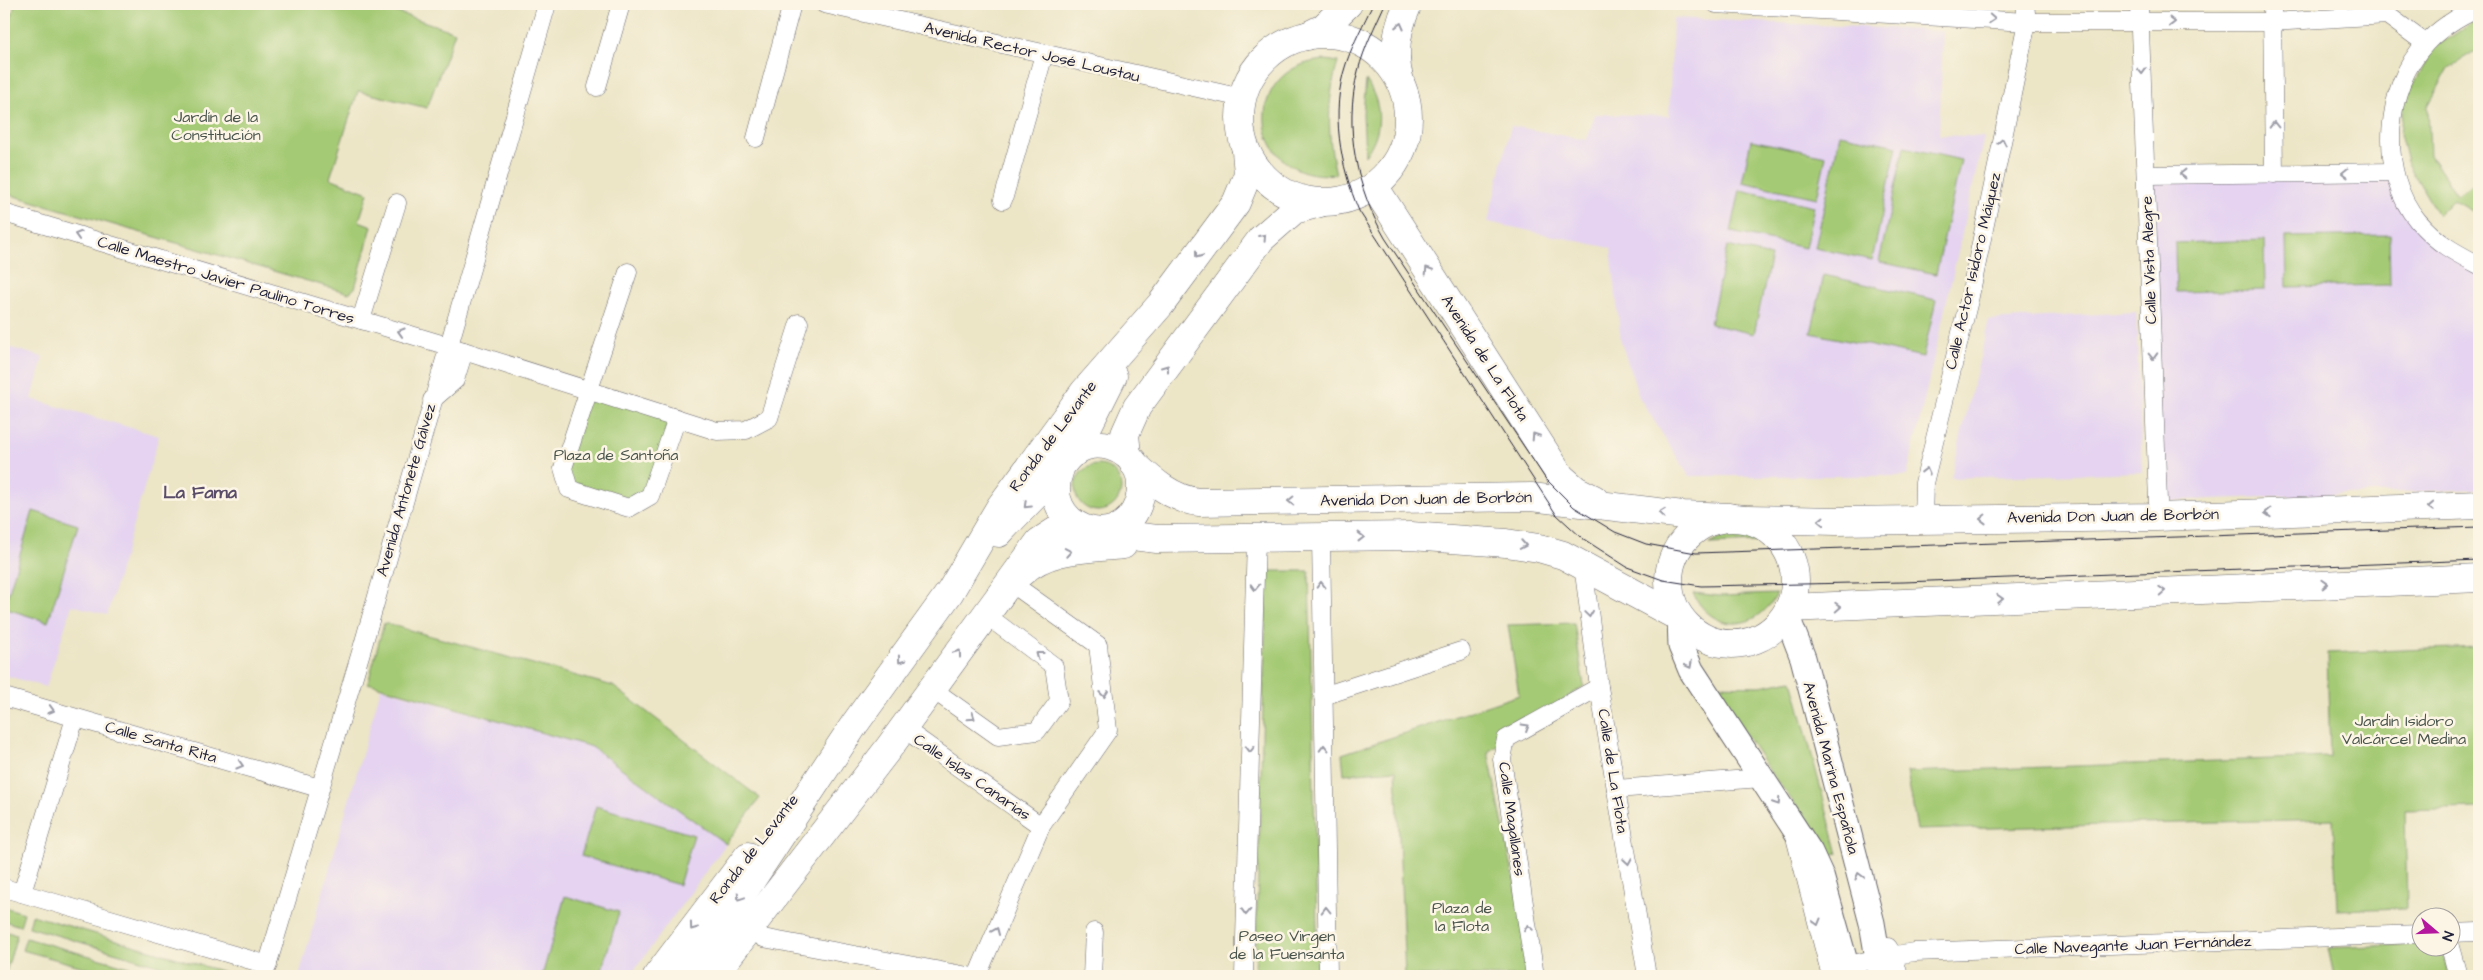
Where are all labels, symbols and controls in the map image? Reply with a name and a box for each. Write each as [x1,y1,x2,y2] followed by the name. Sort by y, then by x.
[1988,14,1996,25] one-way arrow
[922,16,1142,88] street label: Avenida Rector José Loustau
[2168,17,2176,27] one-way arrow
[1394,23,1404,31] one-way arrow
[2137,68,2147,75] one-way arrow
[171,106,261,146] park label: Jardín de la Constitución
[2269,121,2279,128] one-way arrow
[1996,138,2006,147] one-way arrow
[2341,168,2348,178] one-way arrow
[2178,169,2186,179] one-way arrow
[1940,170,2006,372] street label: Calle Actor Isidoro Máiquez
[2136,195,2163,324] street label: Calle Vista Alegre
[95,230,357,330] street label: Calle Maestro Javier Paulino Torres
[74,231,82,241] one-way arrow
[1257,234,1266,243] one-way arrow
[1195,249,1203,258] one-way arrow
[1425,266,1434,275] one-way arrow
[1436,291,1534,425] street label: Avenida de La Flota
[398,327,406,337] one-way arrow
[2147,352,2158,360] one-way arrow
[1160,364,1169,374] one-way arrow
[1004,376,1102,496] street label: Ronda de Levante
[371,401,441,579] street label: Avenida Antonete Gálvez
[1531,432,1541,441] one-way arrow
[554,444,678,466] park label: Plaza de Santoña
[1920,467,1931,476] one-way arrow
[163,480,238,505] district label: La Fama
[1320,486,1532,512] street label: Avenida Don Juan de Borbón
[1287,496,1294,506] one-way arrow
[1023,499,1032,508] one-way arrow
[2426,501,2434,512] one-way arrow
[2007,503,2219,529] street label: Avenida Don Juan de Borbón
[2264,507,2272,518] one-way arrow
[1658,508,1666,519] one-way arrow
[1979,514,1986,524] one-way arrow
[1817,516,1824,526] one-way arrow
[1357,532,1365,542] one-way arrow
[1518,540,1527,550] one-way arrow
[1063,547,1072,557] one-way arrow
[2322,579,2329,589] one-way arrow
[1315,581,1326,589] one-way arrow
[1250,583,1260,591] one-way arrow
[2159,585,2167,596] one-way arrow
[1996,593,2004,604] one-way arrow
[1834,602,1842,613] one-way arrow
[1583,610,1594,618] one-way arrow
[952,649,961,659] one-way arrow
[1036,652,1045,660] one-way arrow
[898,654,907,664] one-way arrow
[1683,660,1693,669] one-way arrow
[1797,679,1865,857] street label: Avenida Marina Española
[1098,689,1108,698] one-way arrow
[46,705,54,715] one-way arrow
[1592,707,1634,835] street label: Calle de La Flota
[2342,710,2466,750] park label: Jardin Isidoro Valcárcel Medina
[966,711,976,720] one-way arrow
[102,716,220,768] street label: Calle Santa Rita
[1521,723,1530,733] one-way arrow
[909,728,1035,826] street label: Calle Islas Canarias
[1318,743,1329,751] one-way arrow
[1245,746,1255,753] one-way arrow
[236,759,245,770] one-way arrow
[1492,760,1531,878] street label: Calle Magallanes
[704,789,804,908] street label: Ronda de Levante
[1771,796,1780,806] one-way arrow
[1622,856,1632,865] one-way arrow
[1855,873,1865,881] one-way arrow
[737,891,747,900] one-way arrow
[1432,897,1492,937] park label: Plaza de la Flota
[1321,906,1332,914] one-way arrow
[1240,908,1251,916] one-way arrow
[2410,908,2460,958] north arrow
[1811,917,1822,926] one-way arrow
[690,921,699,931] one-way arrow
[1523,924,1533,932] one-way arrow
[1230,925,1344,965] park label: Paseo Virgen de la Fuensanta
[990,927,1000,936] one-way arrow
[2436,928,2458,944] text: N
[2014,930,2252,961] street label: Calle Navegante Juan Fernández

